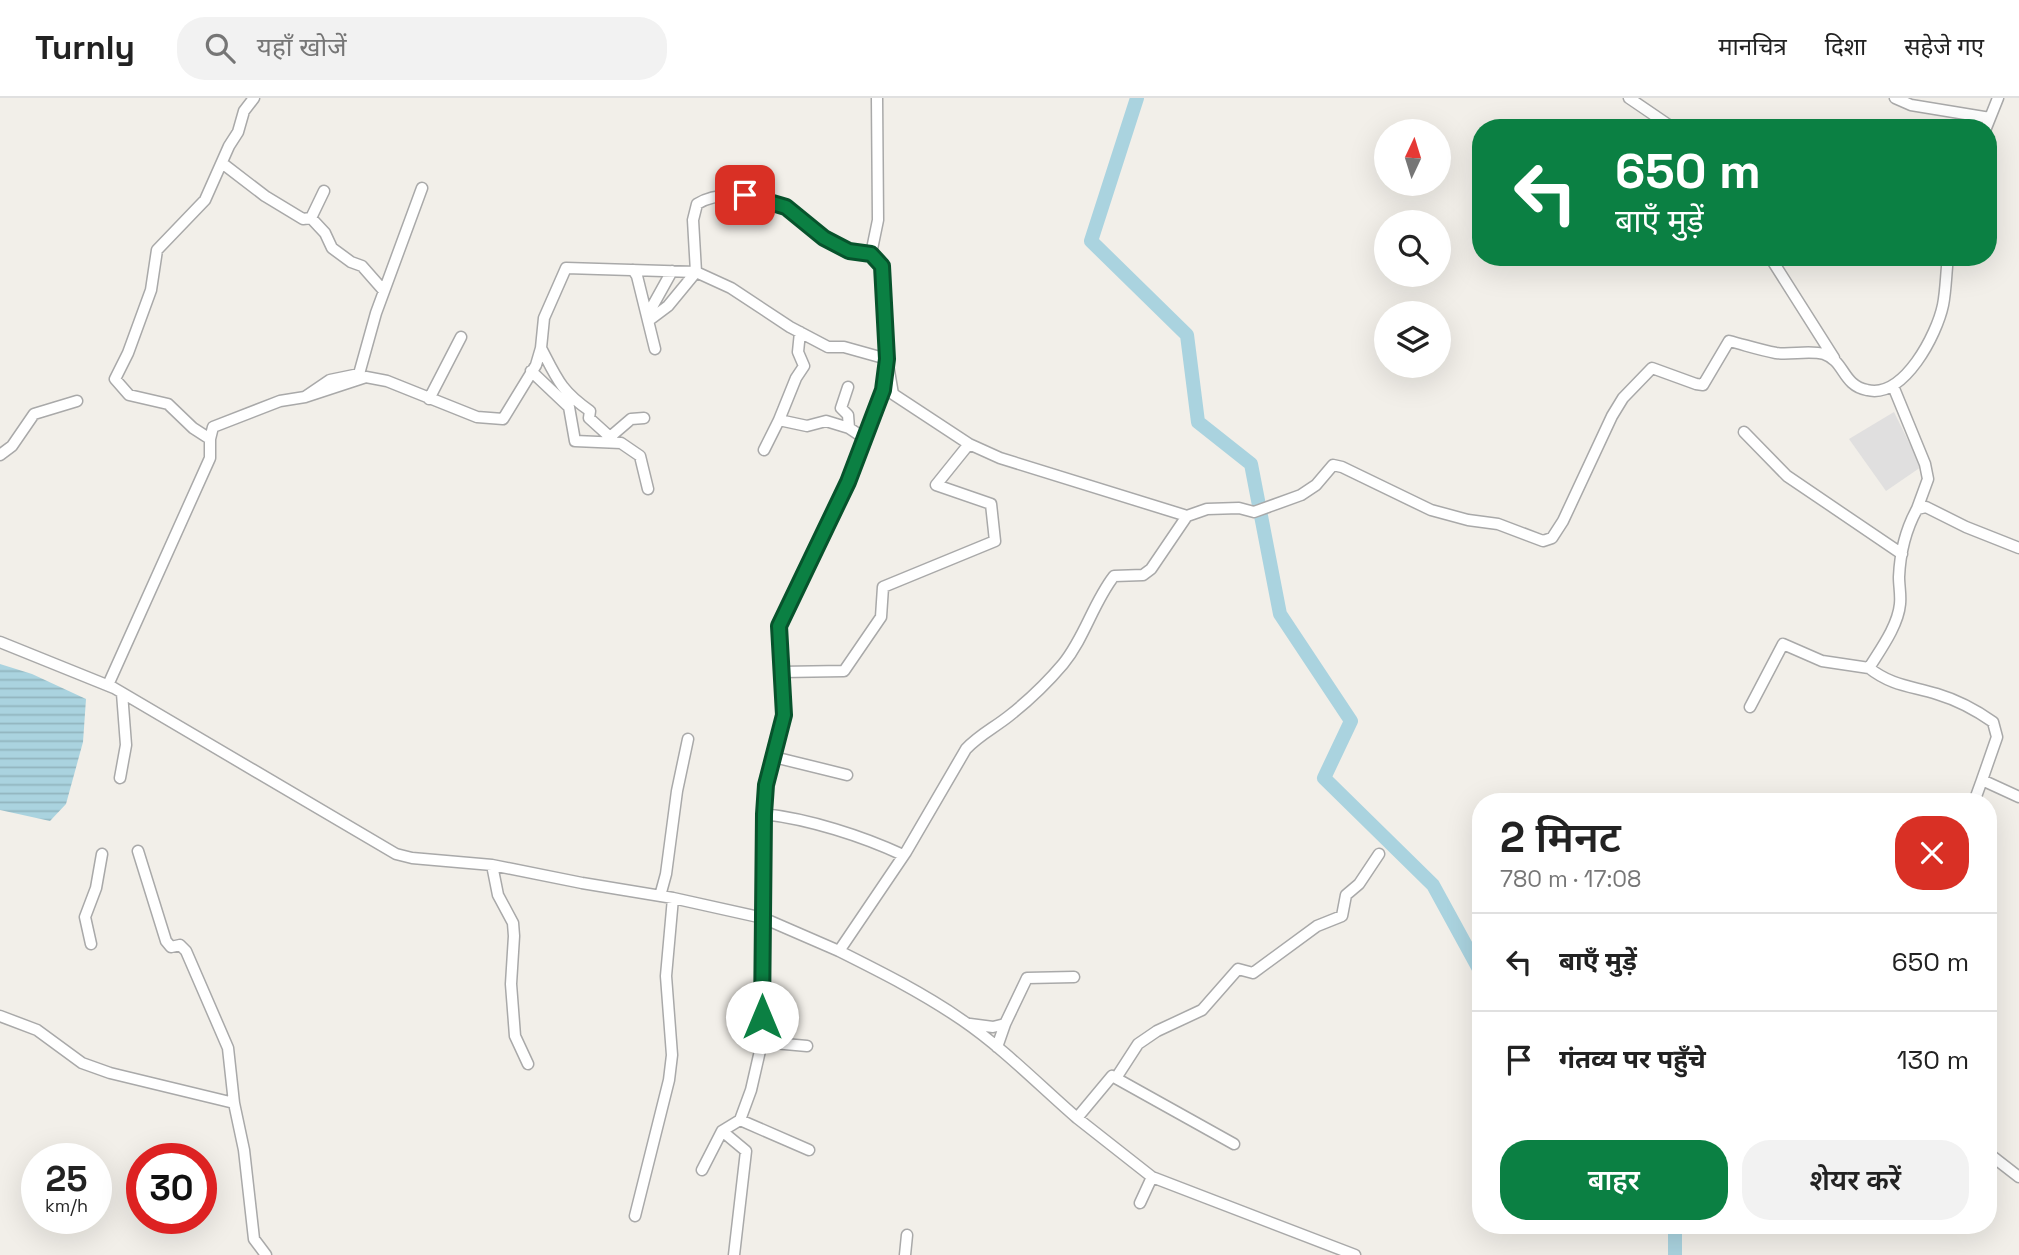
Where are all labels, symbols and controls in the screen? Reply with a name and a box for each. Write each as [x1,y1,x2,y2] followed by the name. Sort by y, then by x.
[177,17,667,80] search box
[35,27,135,69] text: Turnly
[201,29,239,67] icon: search
[257,30,346,64] text: यहाँ खोजें
[1718,31,1787,62] text: मानचित्र
[1825,31,1866,62] text: दिशा
[1904,31,1984,62] text: सहेजे गए
[1374,119,1451,196] north arrow
[1374,119,1451,378] map controls
[1615,140,1761,202] text: 650 m
[1500,147,1591,238] icon: left
[715,165,775,225] pin
[726,176,764,214] icon: arrive
[1615,201,1704,241] text: बाएँ मुड़ें
[1374,210,1451,287] button: search
[1374,301,1451,378] button: layers
[1500,811,1621,864] text: 2 मिनट
[1895,816,1969,890] button: close
[1500,864,1641,894] text: 780 m · 17:08
[1500,943,1538,981] icon: left
[1559,944,1637,978] text: बाएँ मुड़ें
[1892,945,1969,979] text: 650 m
[725,980,799,1054] position arrow
[1500,1041,1538,1079] icon: arrive
[1559,1042,1706,1076] text: गंतव्य पर पहुँचे
[1897,1043,1969,1077] text: 130 m
[1500,1140,1728,1220] button: बाहर
[1742,1140,1969,1220] button: शेयर करें
[126,1143,217,1234] speed limit sign: 30
[46,1157,87,1201] text: 25
[45,1194,88,1217] text: km/h

